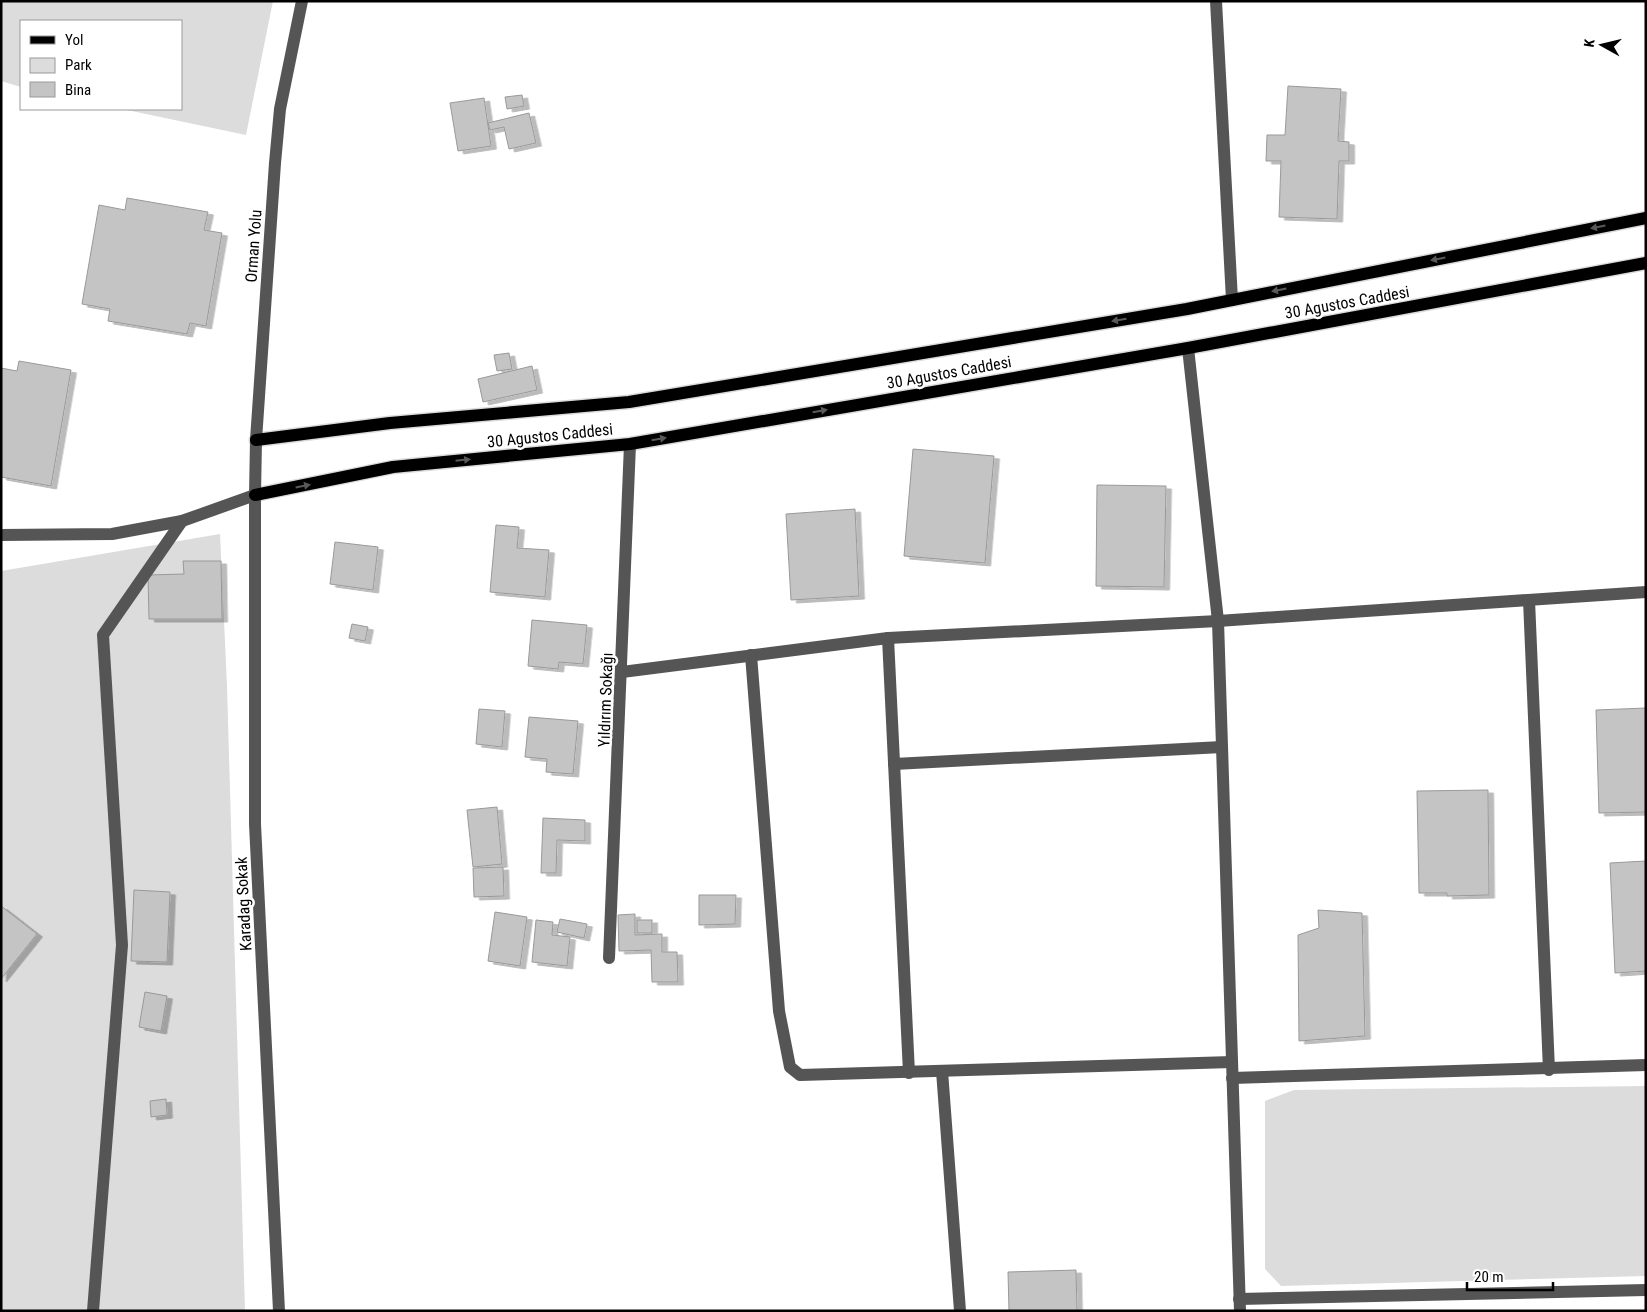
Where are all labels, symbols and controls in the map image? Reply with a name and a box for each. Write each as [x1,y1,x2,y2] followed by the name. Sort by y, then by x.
[20,20,182,110] legend
[1577,20,1627,70] north arrow
[65,31,83,49] text: Yol
[1581,38,1598,48] text: K
[65,56,92,74] text: Park
[65,81,91,99] text: Bina
[241,209,266,283] street label: Orman Yolu
[1590,224,1606,232] one-way arrow
[1431,255,1446,263] one-way arrow
[1283,282,1411,323] street label: 30 Agustos Caddesi
[1271,287,1287,295] one-way arrow
[1111,316,1127,324] one-way arrow
[885,352,1013,393] street label: 30 Agustos Caddesi
[812,407,828,415] one-way arrow
[486,419,614,452] street label: 30 Agustos Caddesi
[652,434,668,442] one-way arrow
[455,456,471,464] one-way arrow
[295,481,311,489] one-way arrow
[594,652,617,748] street label: Yıldırım Sokağı
[232,856,255,952] street label: Karadag Sokak
[1467,1260,1553,1292] scale bar
[1474,1268,1504,1286] text: 20 m

